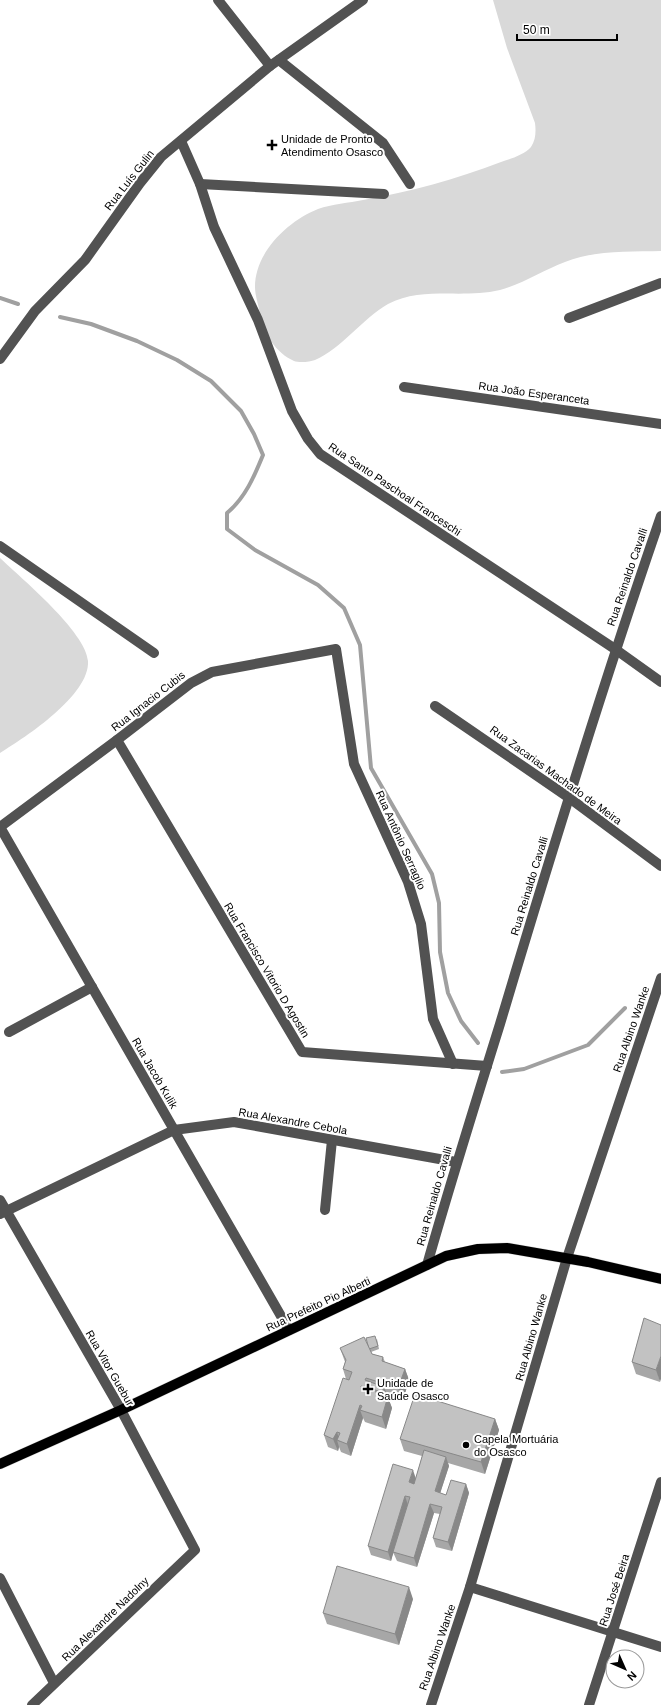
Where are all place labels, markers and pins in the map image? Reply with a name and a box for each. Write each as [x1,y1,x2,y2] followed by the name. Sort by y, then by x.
[281,133,383,158] place label: Unidade de Pronto Atendimento Osasco
[266,139,278,151] marker: Unidade de Pronto Atendimento Osasco
[377,1377,449,1402] place label: Unidade de Saúde Osasco
[362,1383,374,1395] marker: Unidade de Saúde Osasco
[474,1433,559,1458] place label: Capela Mortuária do Osasco
[461,1440,471,1450] marker: Capela Mortuária do Osasco

